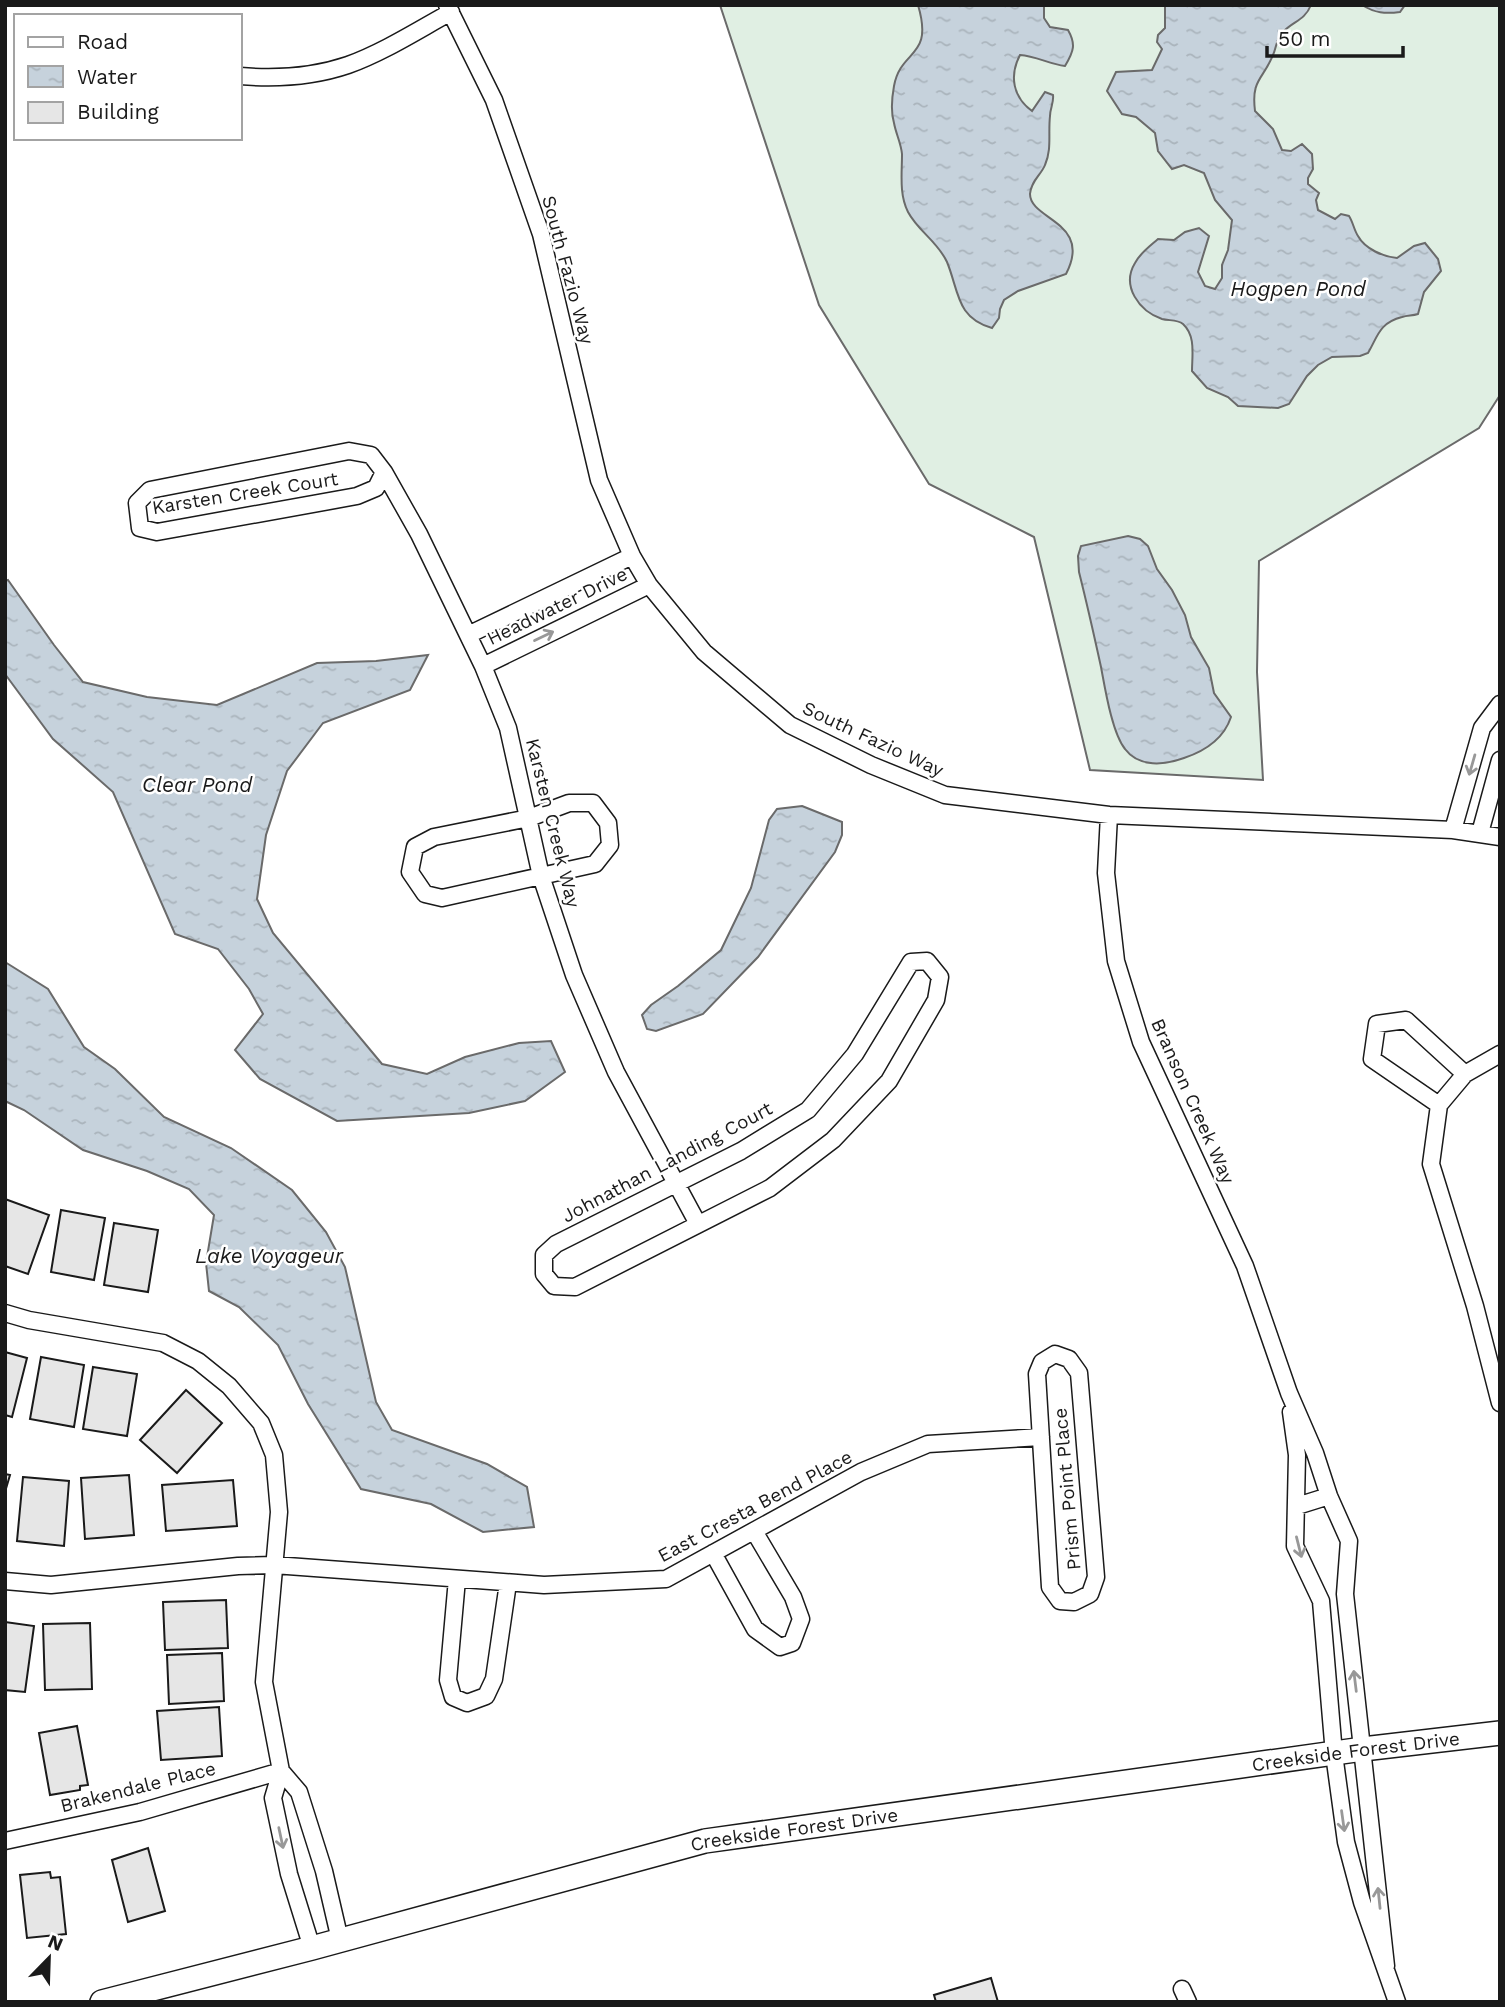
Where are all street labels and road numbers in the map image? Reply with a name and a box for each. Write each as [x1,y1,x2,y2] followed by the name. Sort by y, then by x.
[537,193,599,347] street label: South Fazio Way
[150,467,340,519] street label: Karsten Creek Court
[483,562,631,650] street label: Headwater Drive
[799,696,947,782] street label: South Fazio Way
[521,736,585,910] street label: Karsten Creek Way
[1146,1015,1240,1187] street label: Branson Creek Way
[558,1097,776,1227] street label: Johnathan Landing Court
[1048,1407,1086,1571] street label: Prism Point Place
[654,1445,856,1567] street label: East Cresta Bend Place
[1250,1726,1461,1776] street label: Creekside Forest Drive
[58,1757,218,1817] street label: Brakendale Place
[688,1803,899,1856] street label: Creekside Forest Drive

